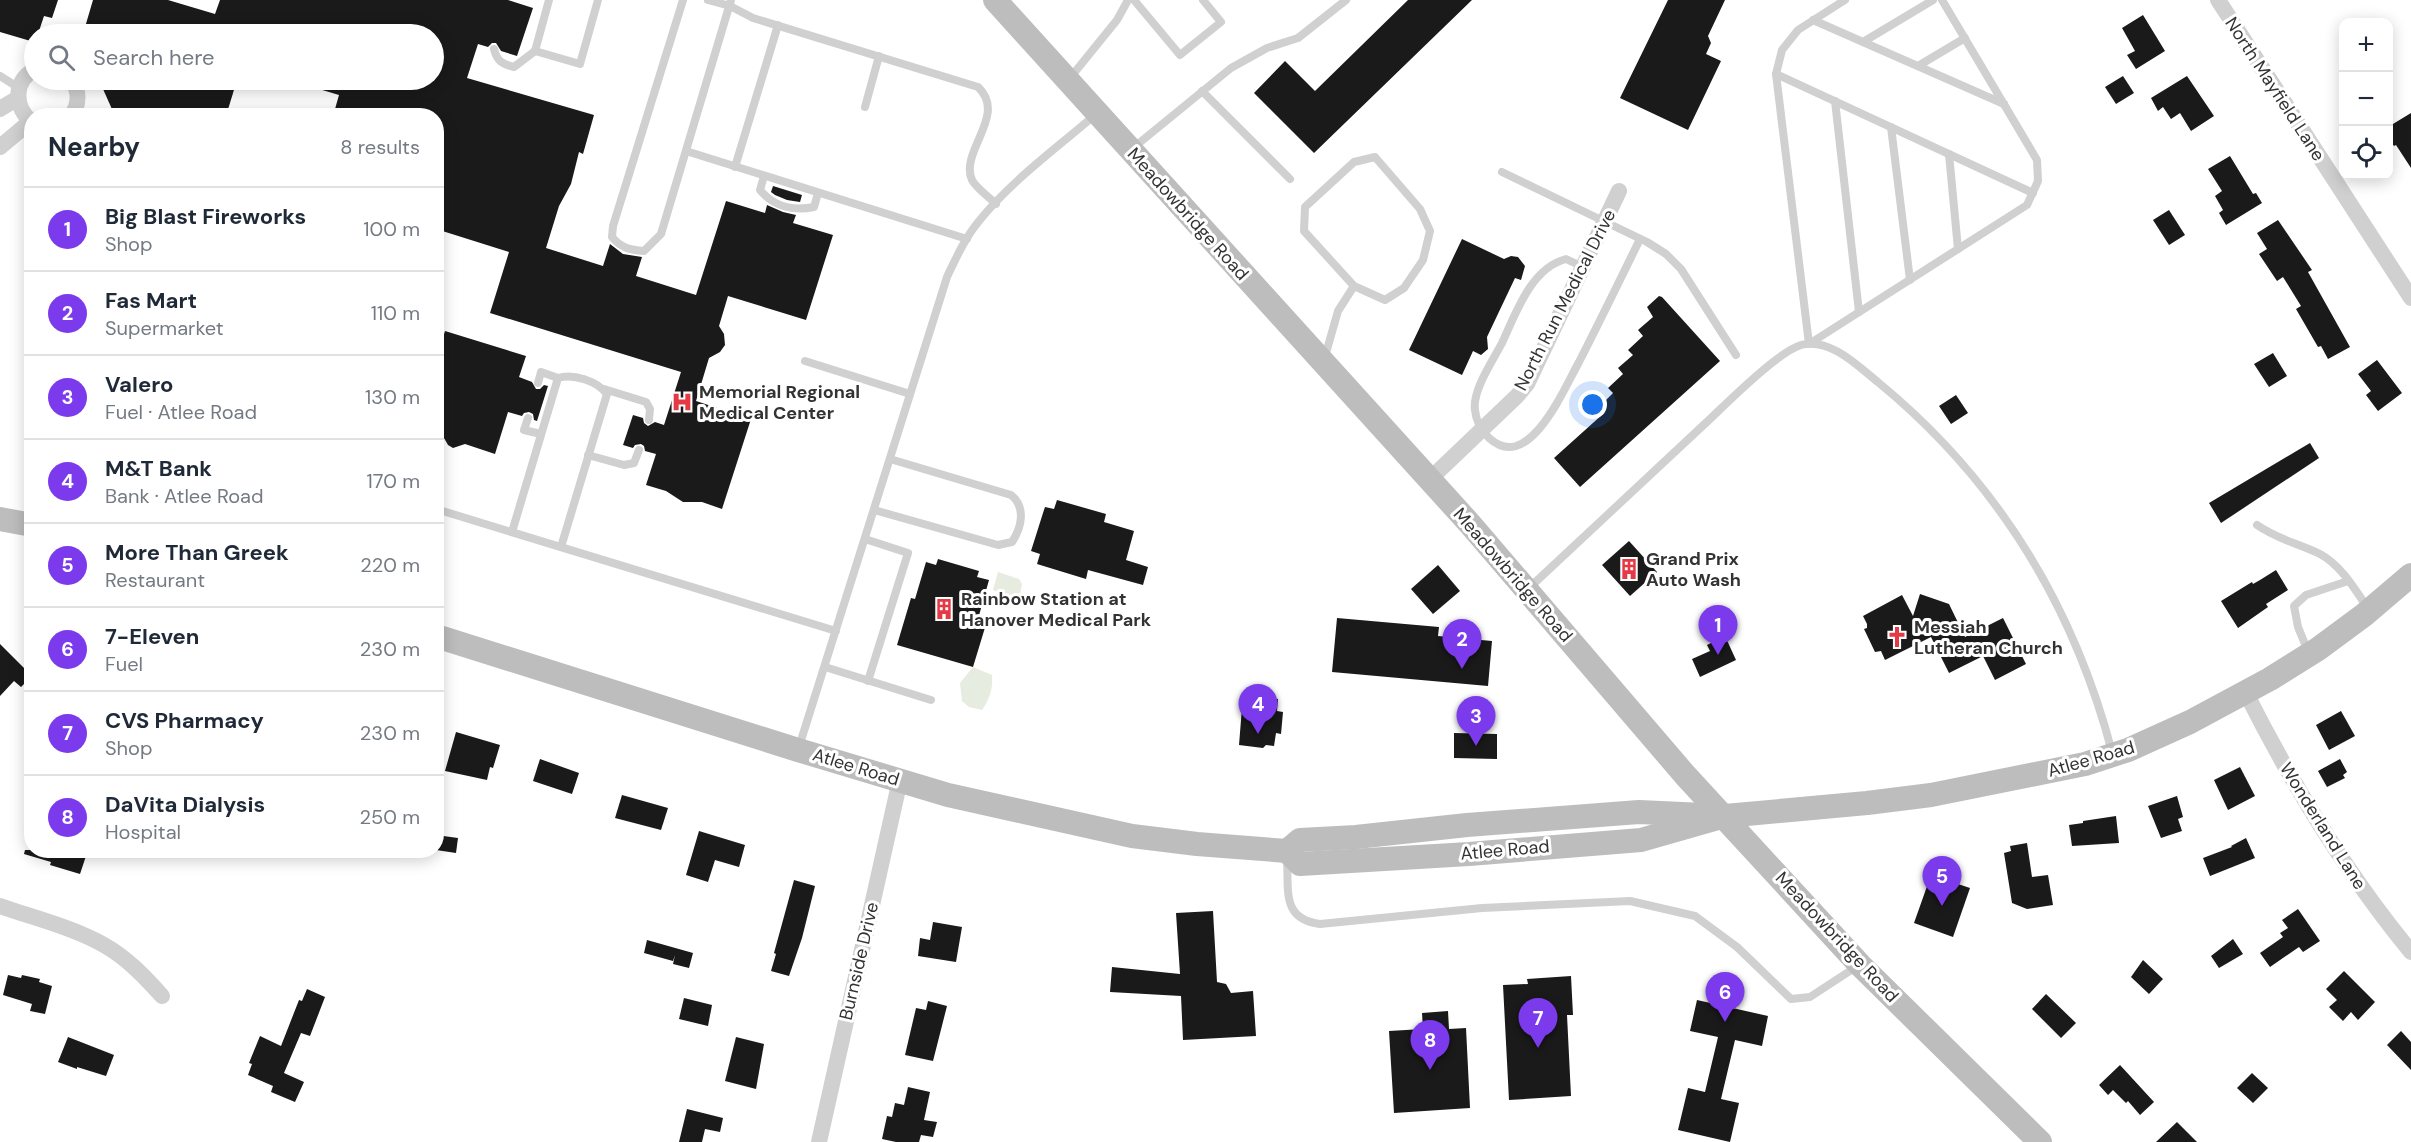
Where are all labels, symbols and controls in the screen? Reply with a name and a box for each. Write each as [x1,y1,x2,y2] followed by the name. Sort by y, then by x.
[2219,12,2331,166] street label: North Mayfield Lane
[2339,18,2393,180] map controls
[2339,18,2393,72] button: +
[24,24,444,90] search box
[45,41,78,74] icon: search
[93,43,214,72] text: Search here
[2339,72,2393,126] button: −
[2339,126,2393,180] button: locate
[48,130,140,164] text: Nearby
[340,134,420,160] text: 8 results
[1122,143,1254,285] street label: Meadowbridge Road
[105,202,306,231] text: Big Blast Fireworks
[1509,205,1621,395] street label: North Run Medical Drive
[64,216,71,242] text: 1
[363,216,420,242] text: 100 m
[105,231,152,257] text: Shop
[105,286,197,315] text: Fas Mart
[62,300,73,326] text: 2
[371,300,420,326] text: 110 m
[105,315,224,341] text: Supermarket
[105,370,173,399] text: Valero
[699,380,860,425] place label: Memorial Regional Medical Center
[61,384,74,410] text: 3
[365,384,420,410] text: 130 m
[670,390,694,414] hospital icon: Memorial Regional Medical Center
[1578,390,1607,419] your location
[105,399,257,425] text: Fuel · Atlee Road
[105,454,212,483] text: M&T Bank
[61,468,74,494] text: 4
[367,468,420,494] text: 170 m
[105,483,263,509] text: Bank · Atlee Road
[1448,503,1578,647] street label: Meadowbridge Road
[105,538,289,567] text: More Than Greek
[1646,547,1741,592] place label: Grand Prix Auto Wash
[61,552,74,578] text: 5
[360,552,420,578] text: 220 m
[1617,557,1641,581] building icon: Grand Prix Auto Wash
[105,567,205,593] text: Restaurant
[961,587,1152,632] place label: Rainbow Station at Hanover Medical Park
[932,597,956,621] building icon: Rainbow Station at Hanover Medical Park
[1698,606,1738,655] pin: 1
[1914,615,2063,660] place label: Messiah Lutheran Church
[1442,620,1482,669] pin: 2
[105,622,199,651] text: 7-Eleven
[1885,625,1909,649] church icon: Messiah Lutheran Church
[61,636,74,662] text: 6
[360,636,420,662] text: 230 m
[105,651,143,677] text: Fuel
[1238,684,1278,734] pin: 4
[1456,696,1496,746] pin: 3
[105,706,264,735] text: CVS Pharmacy
[62,720,73,746] text: 7
[360,720,420,746] text: 230 m
[105,735,152,761] text: Shop
[2045,735,2137,783] street label: Atlee Road
[810,742,902,792] street label: Atlee Road
[2274,758,2372,894] street label: Wonderland Lane
[105,790,265,819] text: DaVita Dialysis
[61,804,74,830] text: 8
[359,804,420,830] text: 250 m
[105,819,181,845] text: Hospital
[1459,834,1551,866] street label: Atlee Road
[1922,856,1962,906] pin: 5
[1770,866,1904,1008] street label: Meadowbridge Road
[834,900,884,1022] street label: Burnside Drive
[1706,972,1744,1022] pin: 6
[1518,998,1558,1048] pin: 7
[1410,1020,1450,1070] pin: 8

